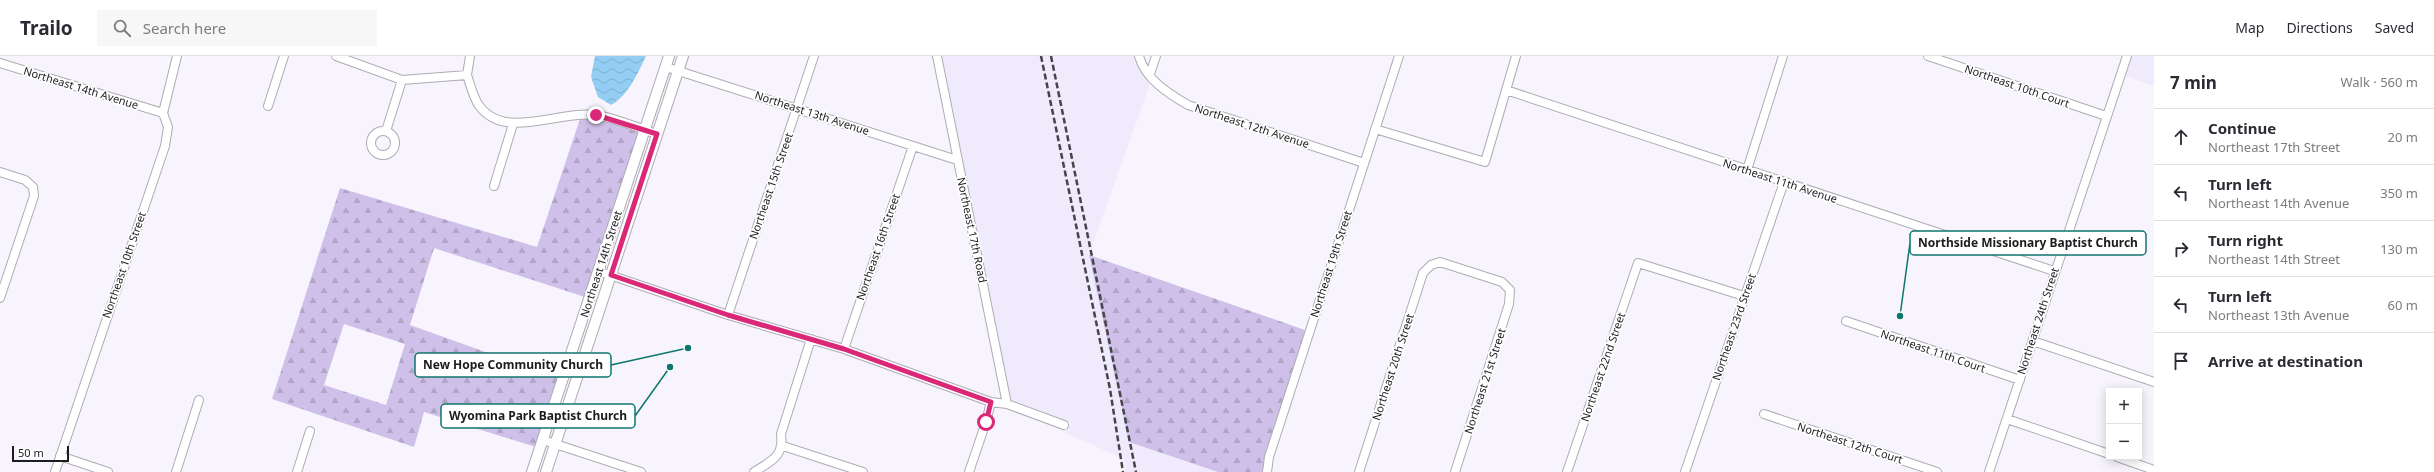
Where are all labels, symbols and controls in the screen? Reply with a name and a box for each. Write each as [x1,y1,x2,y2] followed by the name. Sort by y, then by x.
[97,10,377,46] search box
[20,15,73,41] text: Trailo
[111,17,133,39] icon: search
[143,18,226,38] text: Search here
[2235,18,2264,37] text: Map
[2286,18,2353,37] text: Directions
[2375,18,2414,37] text: Saved
[1963,61,2072,111] street label: Northeast 10th Court
[22,63,141,112] street label: Northeast 14th Avenue
[2170,71,2217,94] text: 7 min
[2340,73,2418,91] text: Walk · 560 m
[753,87,871,138] street label: Northeast 13th Avenue
[1193,100,1311,151] street label: Northeast 12th Avenue
[587,106,605,124] route end
[2208,118,2276,138] text: Continue
[2170,126,2192,148] icon: ahead
[2388,128,2418,146] text: 20 m
[745,131,796,241] street label: Northeast 15th Street
[2208,138,2340,156] text: Northeast 17th Street
[1721,155,1839,206] street label: Northeast 11th Avenue
[2208,174,2272,194] text: Turn left
[954,176,991,284] street label: Northeast 17th Road
[2170,182,2192,204] icon: left
[2380,184,2418,202] text: 350 m
[852,192,903,302] street label: Northeast 16th Street
[2208,194,2349,212] text: Northeast 14th Avenue
[576,208,625,319] street label: Northeast 14th Street
[1306,208,1355,319] street label: Northeast 19th Street
[98,210,149,320] street label: Northeast 10th Street
[2208,230,2283,250] text: Turn right
[1910,231,2146,255] callout: Northside Missionary Baptist Church
[1918,234,2138,251] text: Northside Missionary Baptist Church
[2170,238,2192,260] icon: right
[2380,240,2418,258] text: 130 m
[2208,250,2340,268] text: Northeast 14th Street
[2013,265,2062,376] street label: Northeast 24th Street
[1708,271,1759,382] street label: Northeast 23rd Street
[2208,286,2272,306] text: Turn left
[2170,294,2192,316] icon: left
[2388,296,2418,314] text: 60 m
[2208,306,2349,324] text: Northeast 13th Avenue
[1577,310,1628,423] street label: Northeast 22nd Street
[1368,311,1417,422] street label: Northeast 20th Street
[1460,326,1509,436] street label: Northeast 21st Street
[1879,326,1988,376] street label: Northeast 11th Court
[2170,350,2192,372] icon: arrive
[2208,351,2363,371] text: Arrive at destination
[415,353,611,377] callout: New Hope Community Church
[423,356,603,373] text: New Hope Community Church
[2106,388,2142,460] map controls
[2106,388,2142,424] button: +
[441,404,635,428] callout: Wyomina Park Baptist Church
[449,407,627,424] text: Wyomina Park Baptist Church
[977,413,995,431] route start
[1796,418,1905,467] street label: Northeast 12th Court
[2106,424,2142,460] button: −
[12,444,69,463] scale bar
[18,445,44,460] text: 50 m

